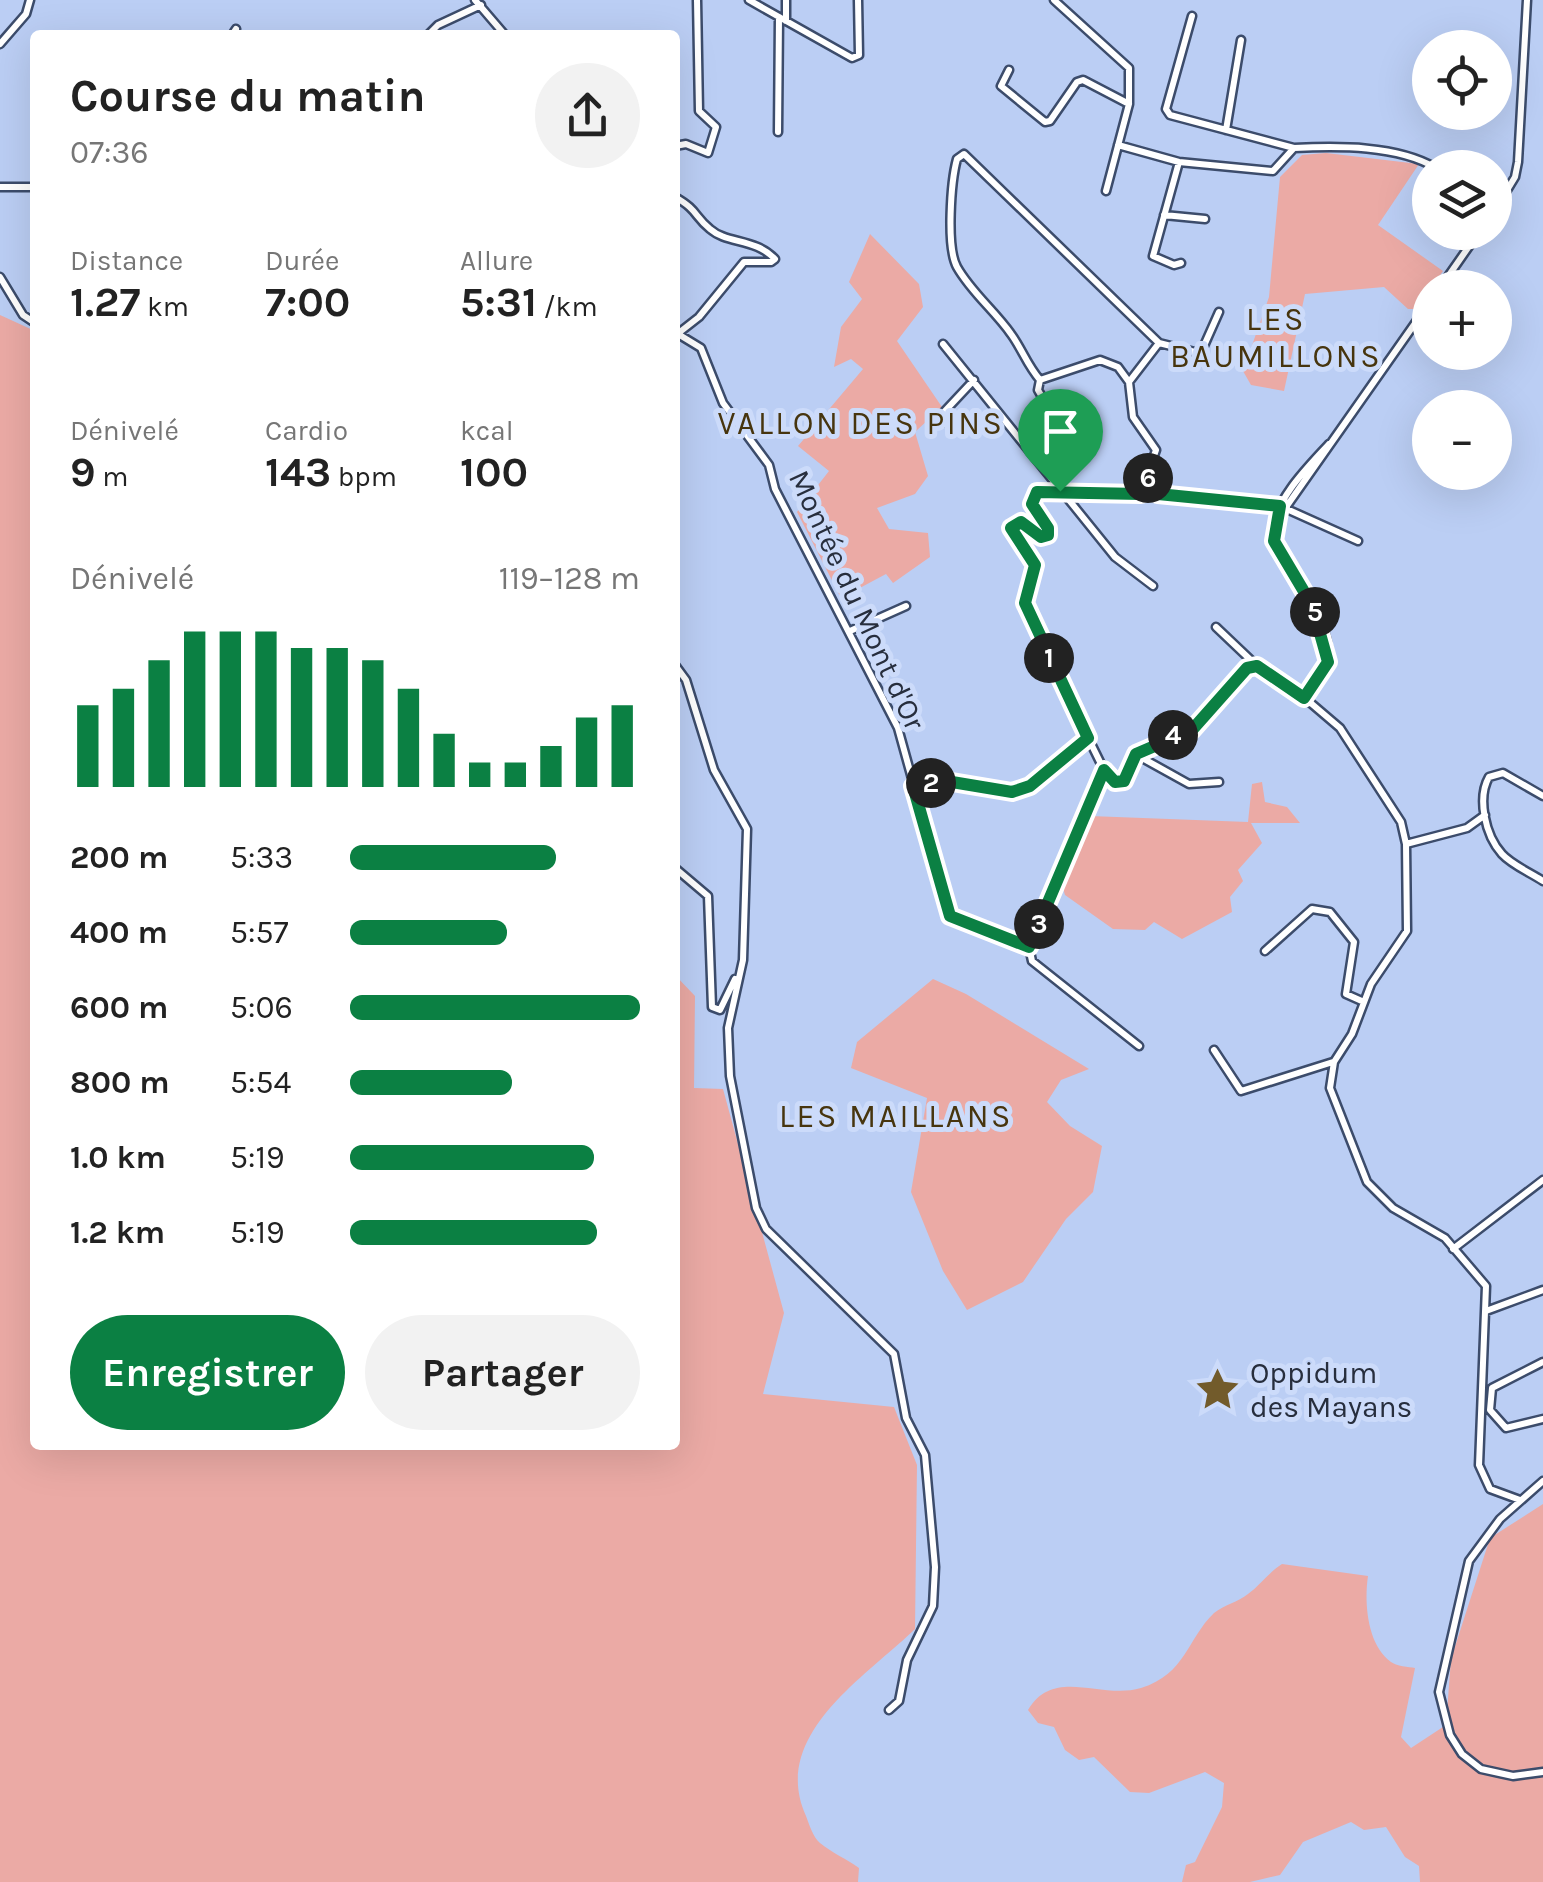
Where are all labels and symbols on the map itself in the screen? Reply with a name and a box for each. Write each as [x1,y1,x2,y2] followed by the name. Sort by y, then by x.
[1170,301,1382,375] district label: LES BAUMILLONS
[1018,389,1103,492] pin
[718,405,1004,442] district label: VALLON DES PINS
[1123,453,1173,503] pin: 6
[781,464,933,736] street label: Montée du Mont d'Or
[1290,587,1340,637] pin: 5
[1024,633,1074,683] pin: 1
[1148,710,1198,760] pin: 4
[906,758,956,808] pin: 2
[1014,899,1064,949] pin: 3
[779,1098,1013,1135] district label: LES MAILLANS
[1250,1355,1412,1425] place label: Oppidum des Mayans
[1193,1366,1241,1414] place icon: Oppidum des Mayans

